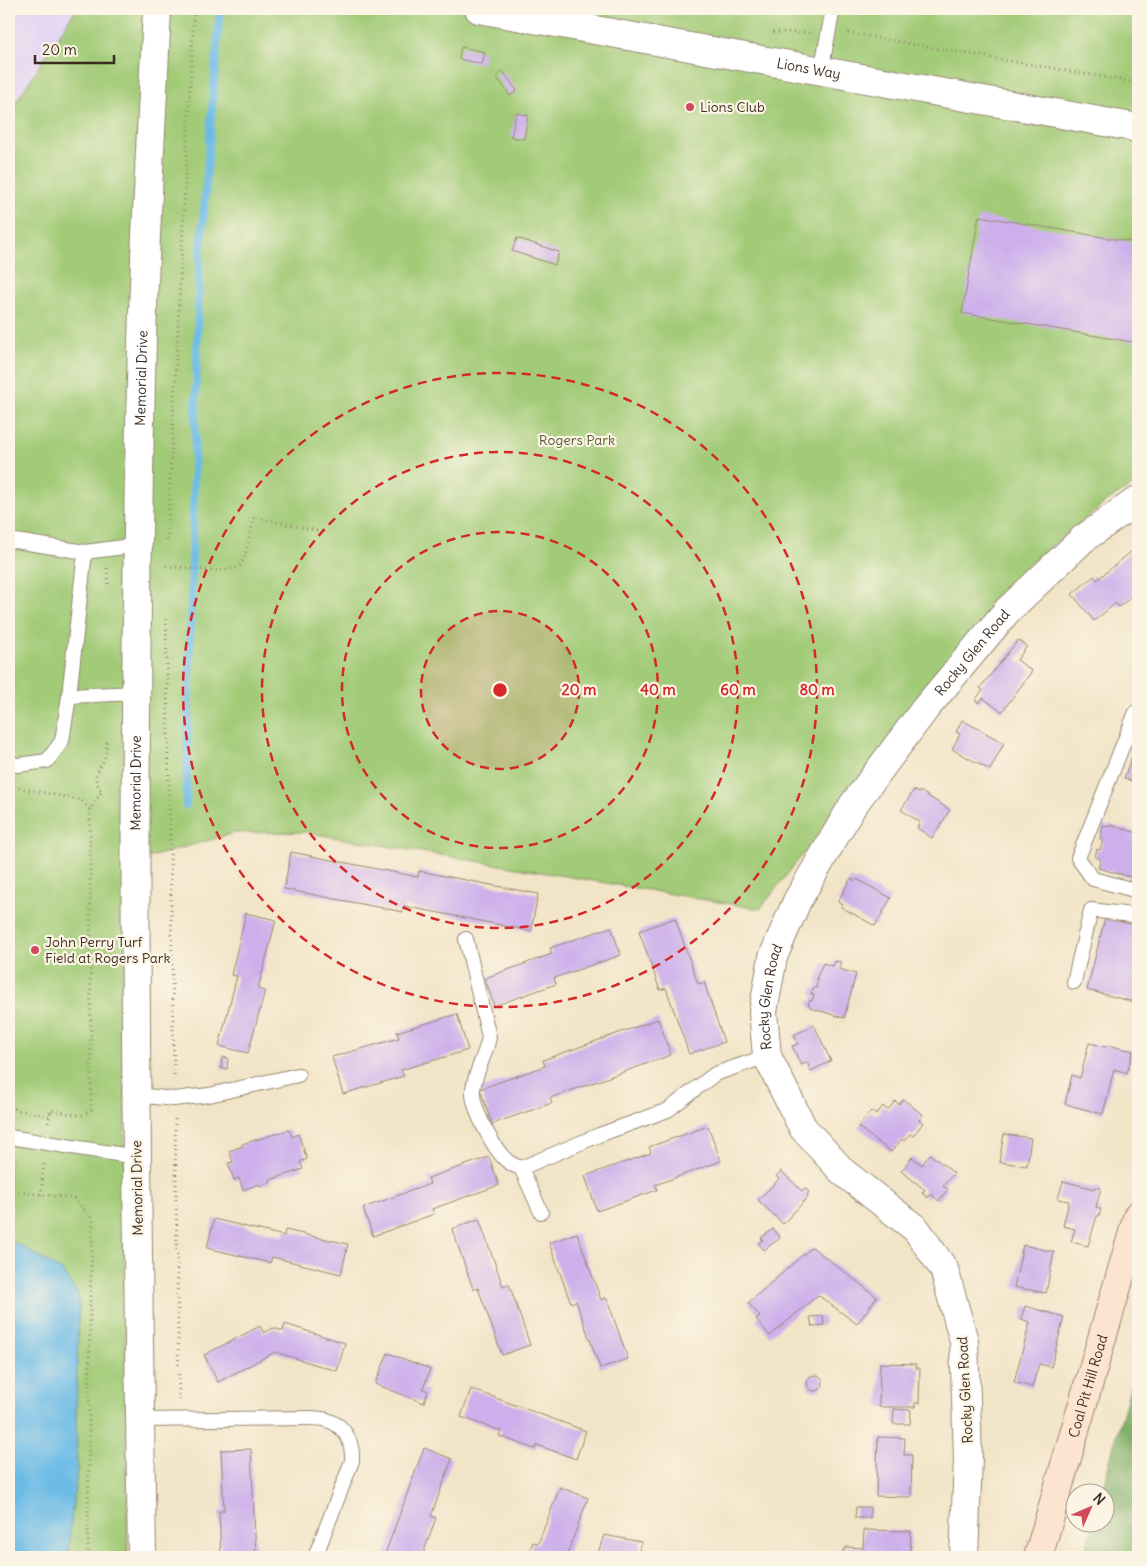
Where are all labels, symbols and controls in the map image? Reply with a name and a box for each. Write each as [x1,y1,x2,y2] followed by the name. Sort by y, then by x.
[35,32,114,64] scale bar
[42,40,77,59] text: 20 m
[775,54,842,83] street label: Lions Way
[700,98,765,116] place label: Lions Club
[684,101,696,113] marker: Lions Club
[131,330,151,426] street label: Memorial Drive
[539,431,615,449] park label: Rogers Park
[931,606,1014,700] street label: Rocky Glen Road
[562,680,596,699] text: 20 m
[640,680,676,699] text: 40 m
[720,680,756,699] text: 60 m
[799,680,835,699] text: 80 m
[491,681,509,699] centre of rings
[127,735,145,831] street label: Memorial Drive
[45,933,171,967] place label: John Perry Turf Field at Rogers Park
[754,941,787,1051] street label: Rocky Glen Road
[29,944,41,956] marker: John Perry Turf Field at Rogers Park
[127,1140,147,1236] street label: Memorial Drive
[1064,1332,1112,1440] street label: Coal Pit Hill Road
[953,1336,977,1444] street label: Rocky Glen Road
[1064,1484,1114,1534] north arrow
[1089,1489,1109,1509] text: N

